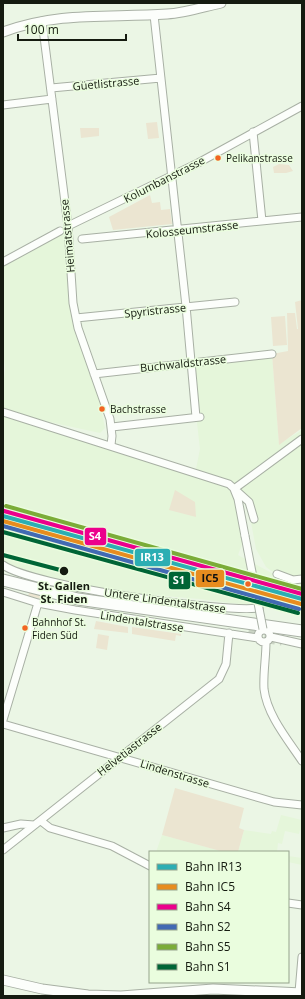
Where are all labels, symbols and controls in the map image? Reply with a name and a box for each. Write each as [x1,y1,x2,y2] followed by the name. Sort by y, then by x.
[18,16,126,42] scale bar
[24,21,59,38] text: 100 m
[72,73,140,93] street label: Güetlistrasse
[226,151,293,165] place label: Pelikanstrasse
[121,152,207,206] street label: Kolumbanstrasse
[213,153,223,163] marker: Pelikanstrasse
[56,199,78,273] street label: Heimatstrasse
[145,217,239,241] street label: Kolosseumstrasse
[123,299,187,321] street label: Spyristrasse
[139,351,227,375] street label: Buchwaldstrasse
[110,402,166,416] place label: Bachstrasse
[97,404,107,414] marker: Bachstrasse
[84,527,107,546] line badge: S4
[89,528,102,543] text: S4
[134,548,171,567] line badge: IR13
[140,549,164,564] text: IR13
[58,565,70,577] marker: St. Gallen St. Fiden
[195,569,225,588] line badge: IC5
[202,570,218,585] text: IC5
[168,571,191,590] line badge: S1
[173,572,185,587] text: S1
[38,578,90,606] place label: St. Gallen St. Fiden
[243,579,253,589] unlabelled marker
[103,584,227,616] street label: Untere Lindentalstrasse
[99,607,185,635] street label: Lindentalstrasse
[32,615,86,642] place label: Bahnhof St. Fiden Süd
[20,623,30,633] marker: Bahnhof St. Fiden Süd
[94,719,164,779] street label: Helvetiastrasse
[139,755,211,791] street label: Lindenstrasse
[149,851,289,983] legend
[185,858,242,875] text: Bahn IR13
[185,878,235,895] text: Bahn IC5
[185,898,231,915] text: Bahn S4
[185,918,231,935] text: Bahn S2
[185,938,231,955] text: Bahn S5
[185,958,231,975] text: Bahn S1

